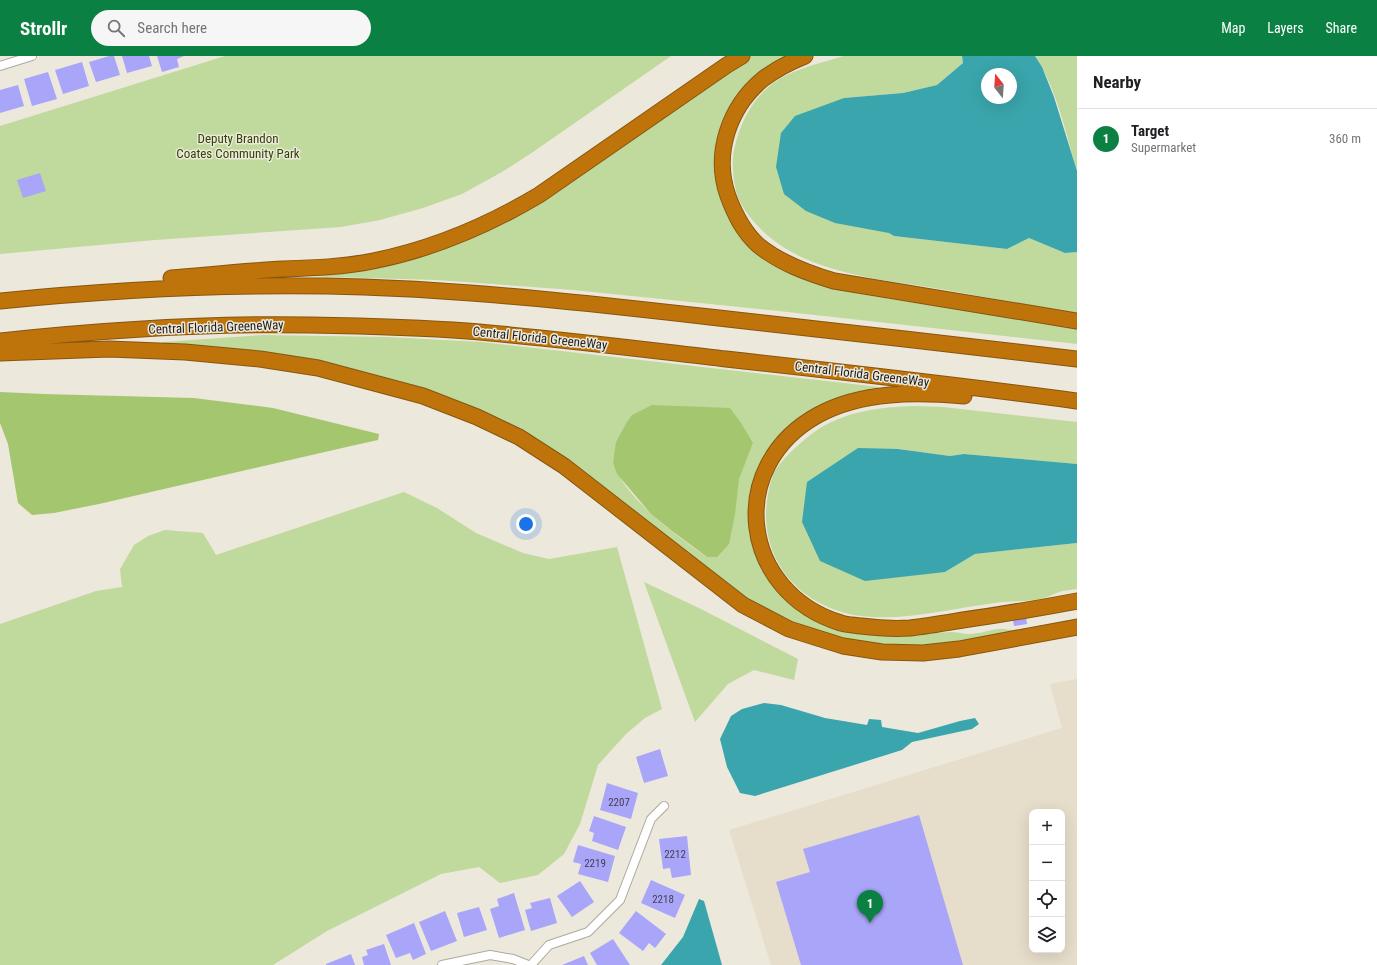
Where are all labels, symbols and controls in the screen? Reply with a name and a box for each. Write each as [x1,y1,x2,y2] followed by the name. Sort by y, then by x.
[91,10,371,46] search box
[20,17,67,40] text: Strollr
[105,17,127,39] icon: search
[137,19,207,37] text: Search here
[1221,20,1245,36] text: Map
[1267,20,1304,36] text: Layers
[1326,20,1357,36] text: Share
[981,68,1017,104] north arrow
[1093,72,1141,92] text: Nearby
[1131,122,1169,140] text: Target
[176,131,300,161] park label: Deputy Brandon Coates Community Park
[1103,131,1109,146] text: 1
[1329,131,1361,146] text: 360 m
[1131,140,1196,155] text: Supermarket
[148,317,284,337] street label: Central Florida GreeneWay
[472,323,609,353] street label: Central Florida GreeneWay
[794,358,931,390] street label: Central Florida GreeneWay
[516,514,536,534] your location
[608,796,630,809] house number: 2207
[1029,809,1065,953] map controls
[1029,809,1065,845] button: +
[1029,845,1065,881] button: −
[664,848,686,861] house number: 2212
[584,857,606,870] house number: 2219
[1029,881,1065,917] button: locate
[857,890,883,923] pin: 1
[652,893,674,906] house number: 2218
[1029,917,1065,953] button: layers

